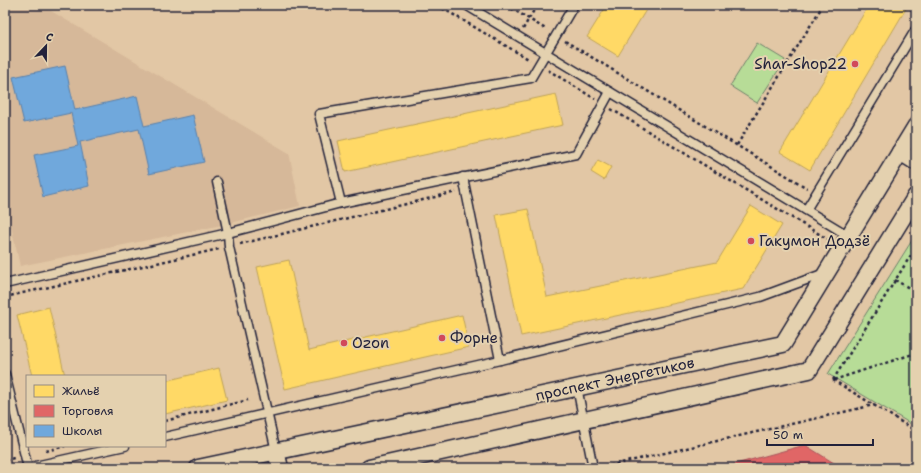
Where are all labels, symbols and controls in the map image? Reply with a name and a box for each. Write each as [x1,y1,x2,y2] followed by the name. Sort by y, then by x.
[26,26,66,66] north arrow
[44,29,56,46] text: С
[754,54,847,74] place label: Shar-Shop22
[850,59,860,69] marker: Shar-Shop22
[759,231,870,251] place label: Гакумон Додзё
[746,236,756,246] marker: Гакумон Додзё
[450,328,498,348] place label: Форне
[352,333,389,353] place label: Ozon
[437,333,447,343] marker: Форне
[339,338,349,348] marker: Ozon
[534,352,696,406] street label: проспект Энергетиков
[26,375,166,447] legend
[62,383,100,399] text: Жильё
[62,403,114,419] text: Торговля
[767,421,873,447] scale bar
[62,423,102,439] text: Школы
[773,427,803,443] text: 50 m

